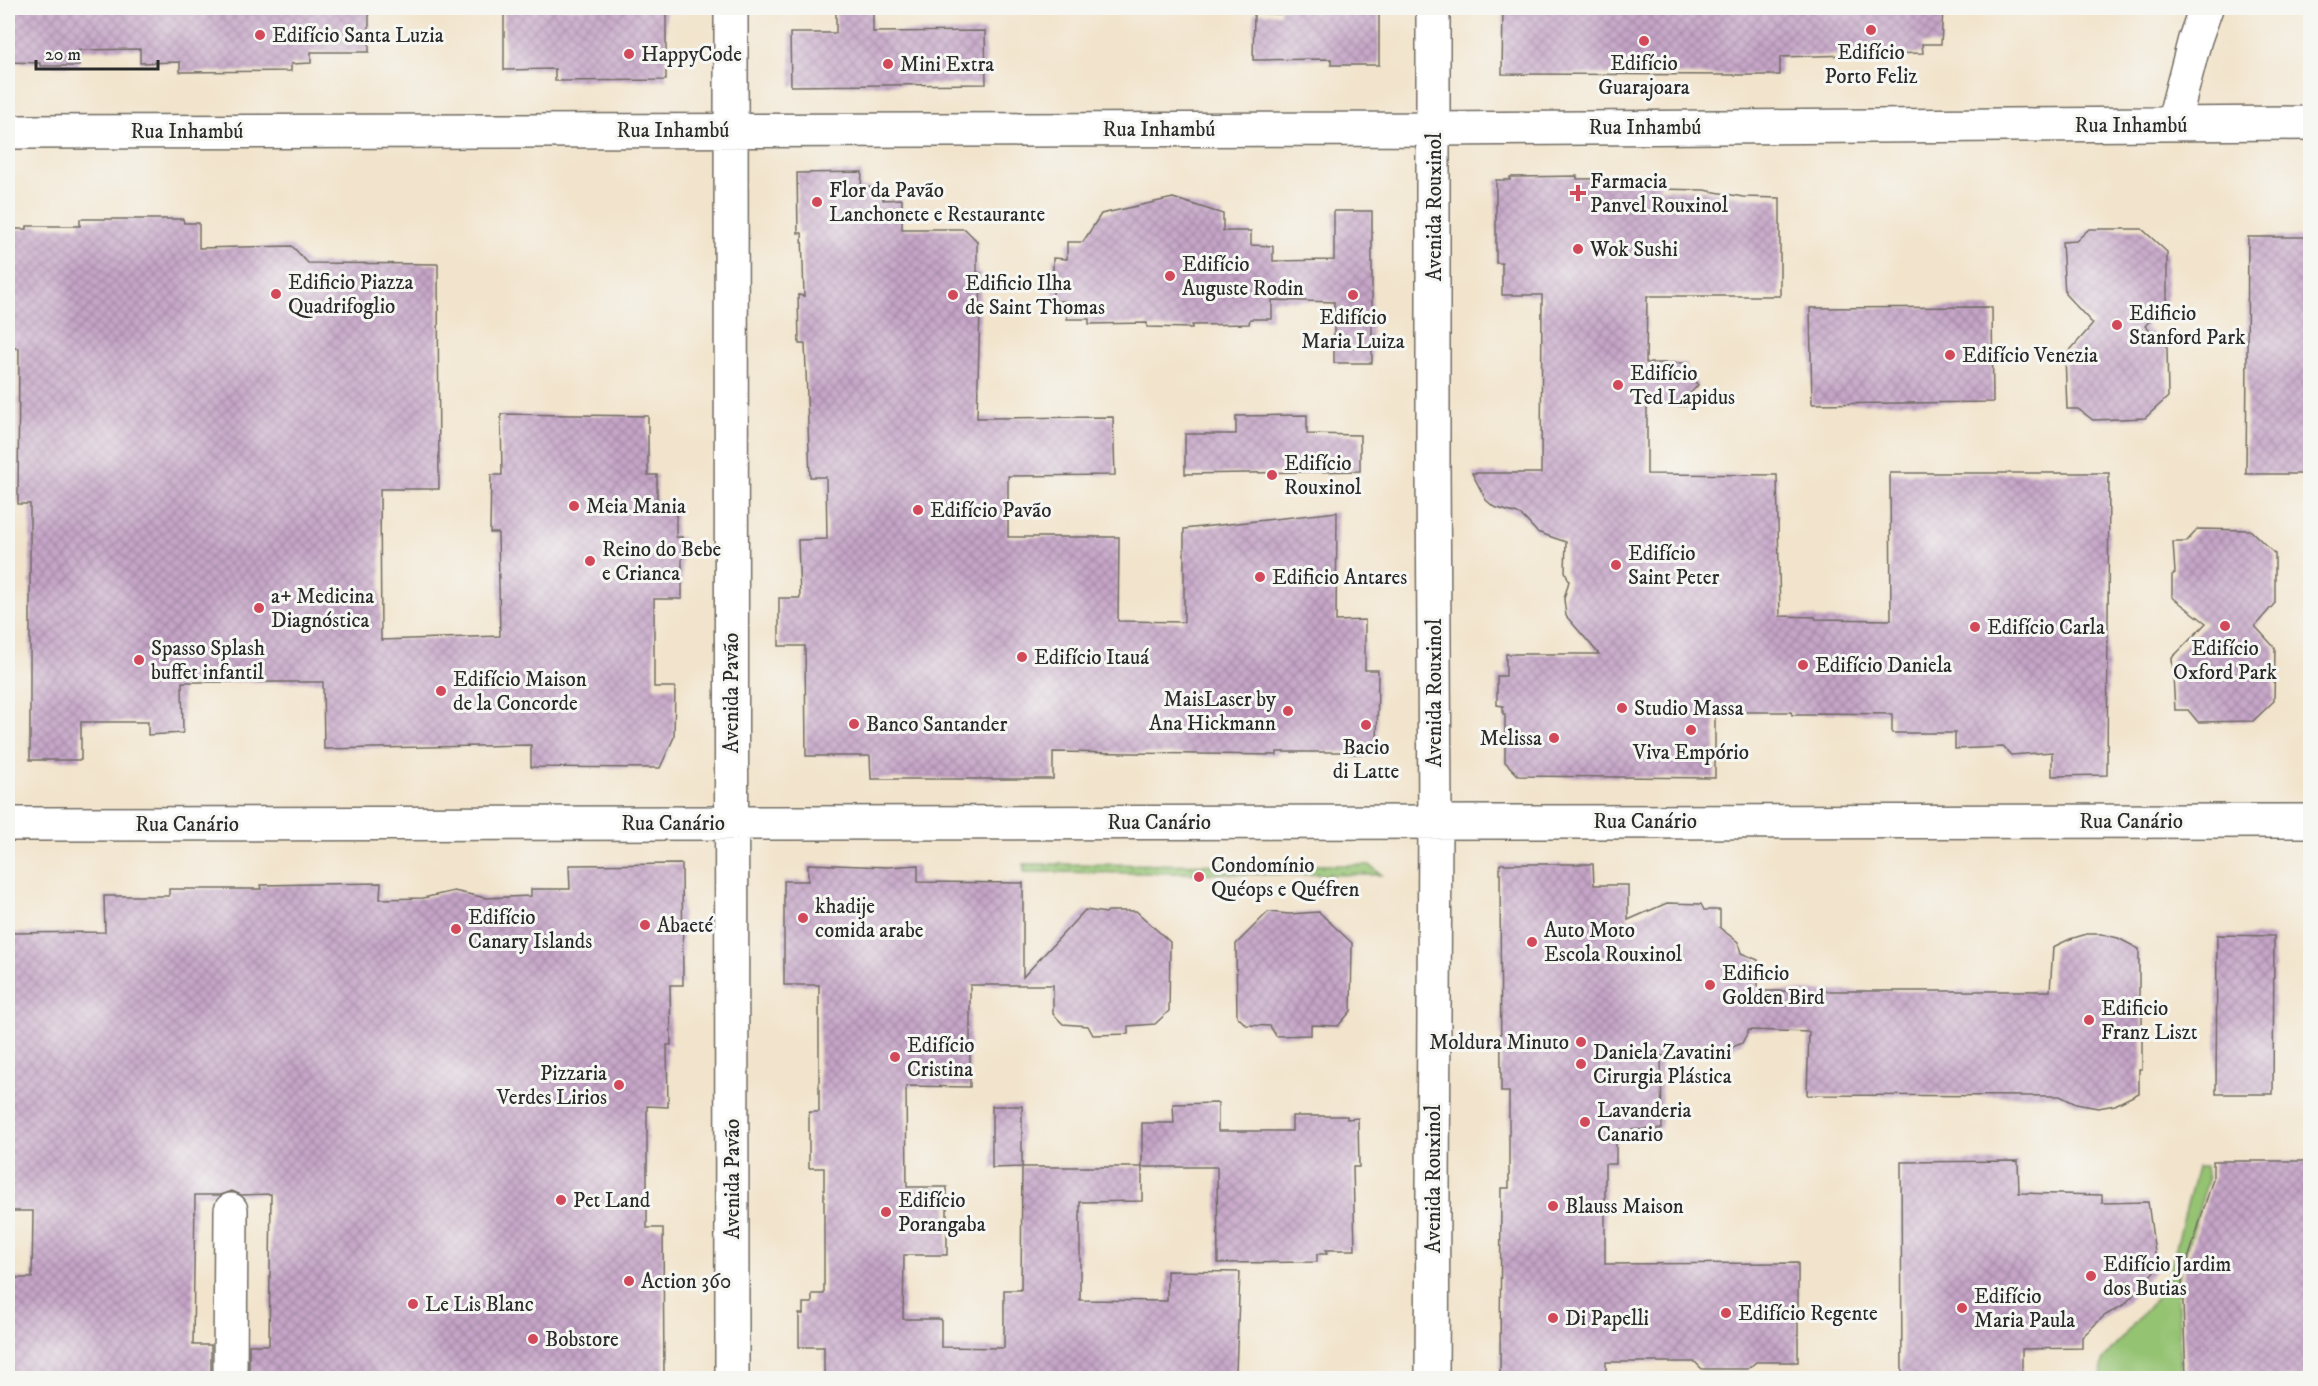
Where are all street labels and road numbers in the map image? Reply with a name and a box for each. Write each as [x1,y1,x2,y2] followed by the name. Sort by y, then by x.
[2075,113,2187,139] street label: Rua Inhambú
[1589,115,1701,141] street label: Rua Inhambú
[1103,117,1215,143] street label: Rua Inhambú
[617,118,729,144] street label: Rua Inhambú
[131,119,243,145] street label: Rua Inhambú
[1422,132,1448,281] street label: Avenida Rouxinol
[1422,618,1448,767] street label: Avenida Rouxinol
[719,633,745,753] street label: Avenida Pavão
[1593,809,1697,835] street label: Rua Canário
[2079,809,2183,835] street label: Rua Canário
[1107,810,1211,836] street label: Rua Canário
[621,811,725,837] street label: Rua Canário
[135,812,239,838] street label: Rua Canário
[1421,1104,1447,1253] street label: Avenida Rouxinol
[720,1119,746,1239] street label: Avenida Pavão

